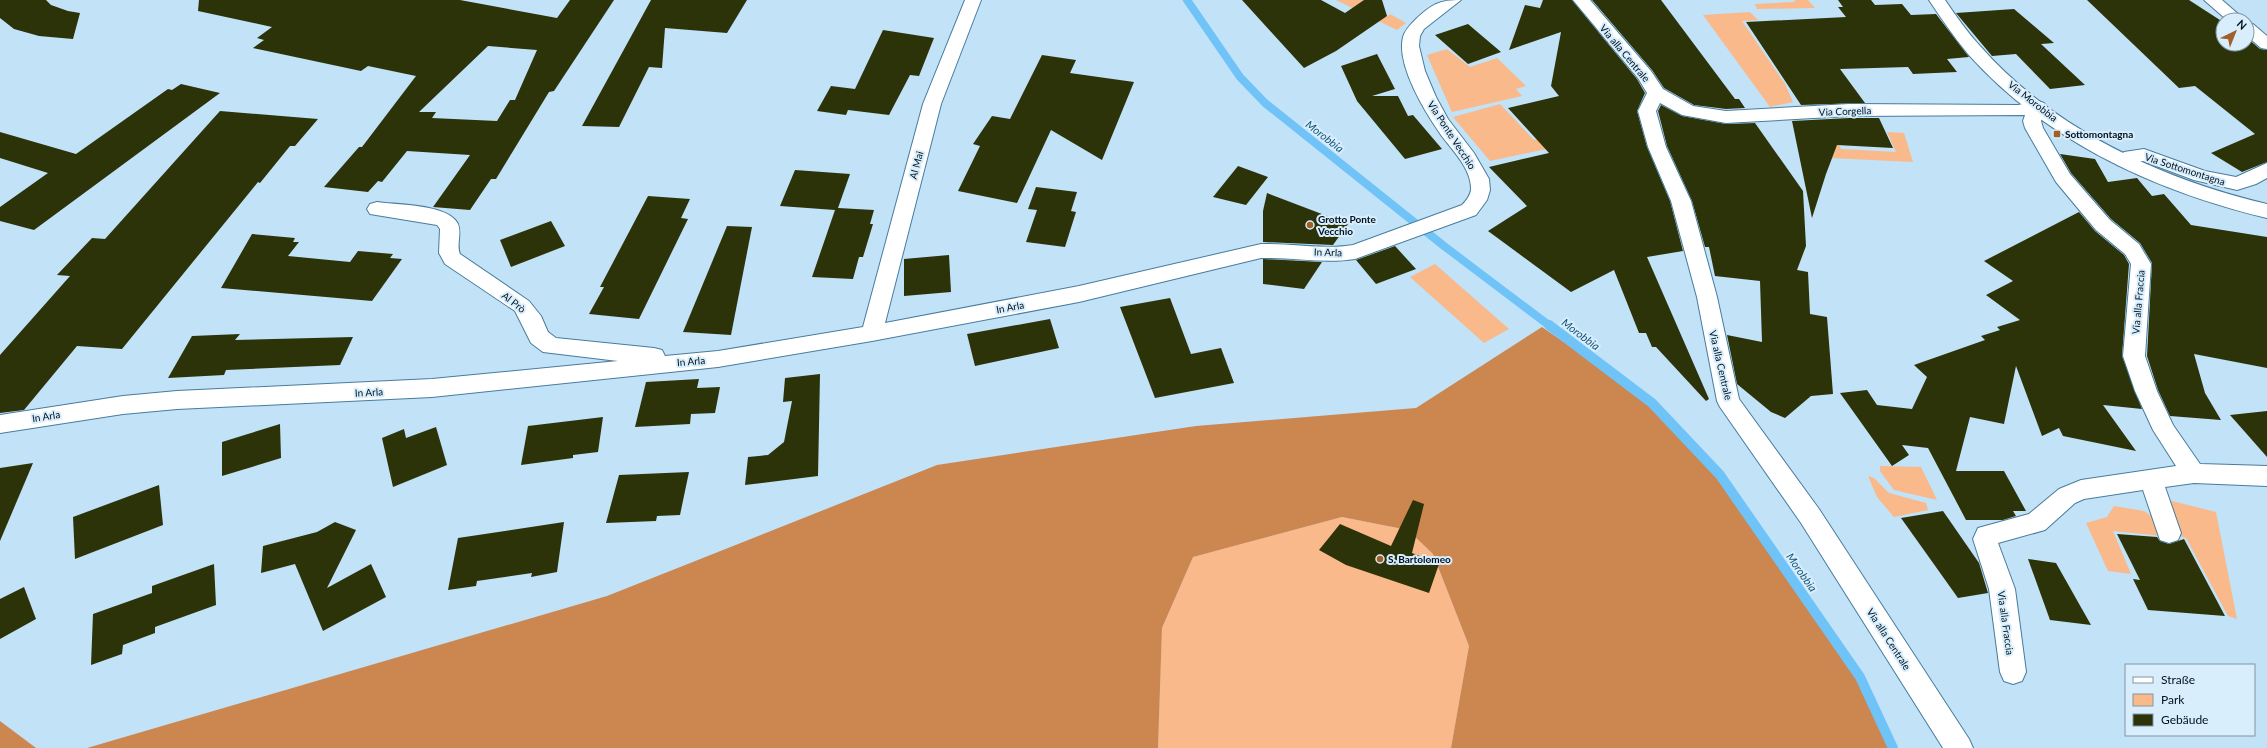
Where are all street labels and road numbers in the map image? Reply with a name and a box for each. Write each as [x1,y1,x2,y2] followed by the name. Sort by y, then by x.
[1598,22,1652,84] street label: Via alla Centrale
[2006,78,2060,124] street label: Via Morobbia
[1425,99,1479,172] street label: Via Ponte Vecchio
[1819,104,1872,118] street label: Via Corgella
[907,150,925,180] street label: Al Mai
[2143,150,2227,188] street label: Via Sottomontagna
[1314,246,1342,258] street label: In Arla
[2129,269,2147,335] street label: Via alla Fraccia
[500,289,528,315] street label: Al Prò
[995,298,1025,316] street label: In Arla
[1707,329,1735,401] street label: Via alla Centrale
[676,354,706,368] street label: In Arla
[355,385,383,399] street label: In Arla
[31,408,61,424] street label: In Arla
[1996,590,2016,656] street label: Via alla Fraccia
[1865,606,1913,672] street label: Via alla Centrale

